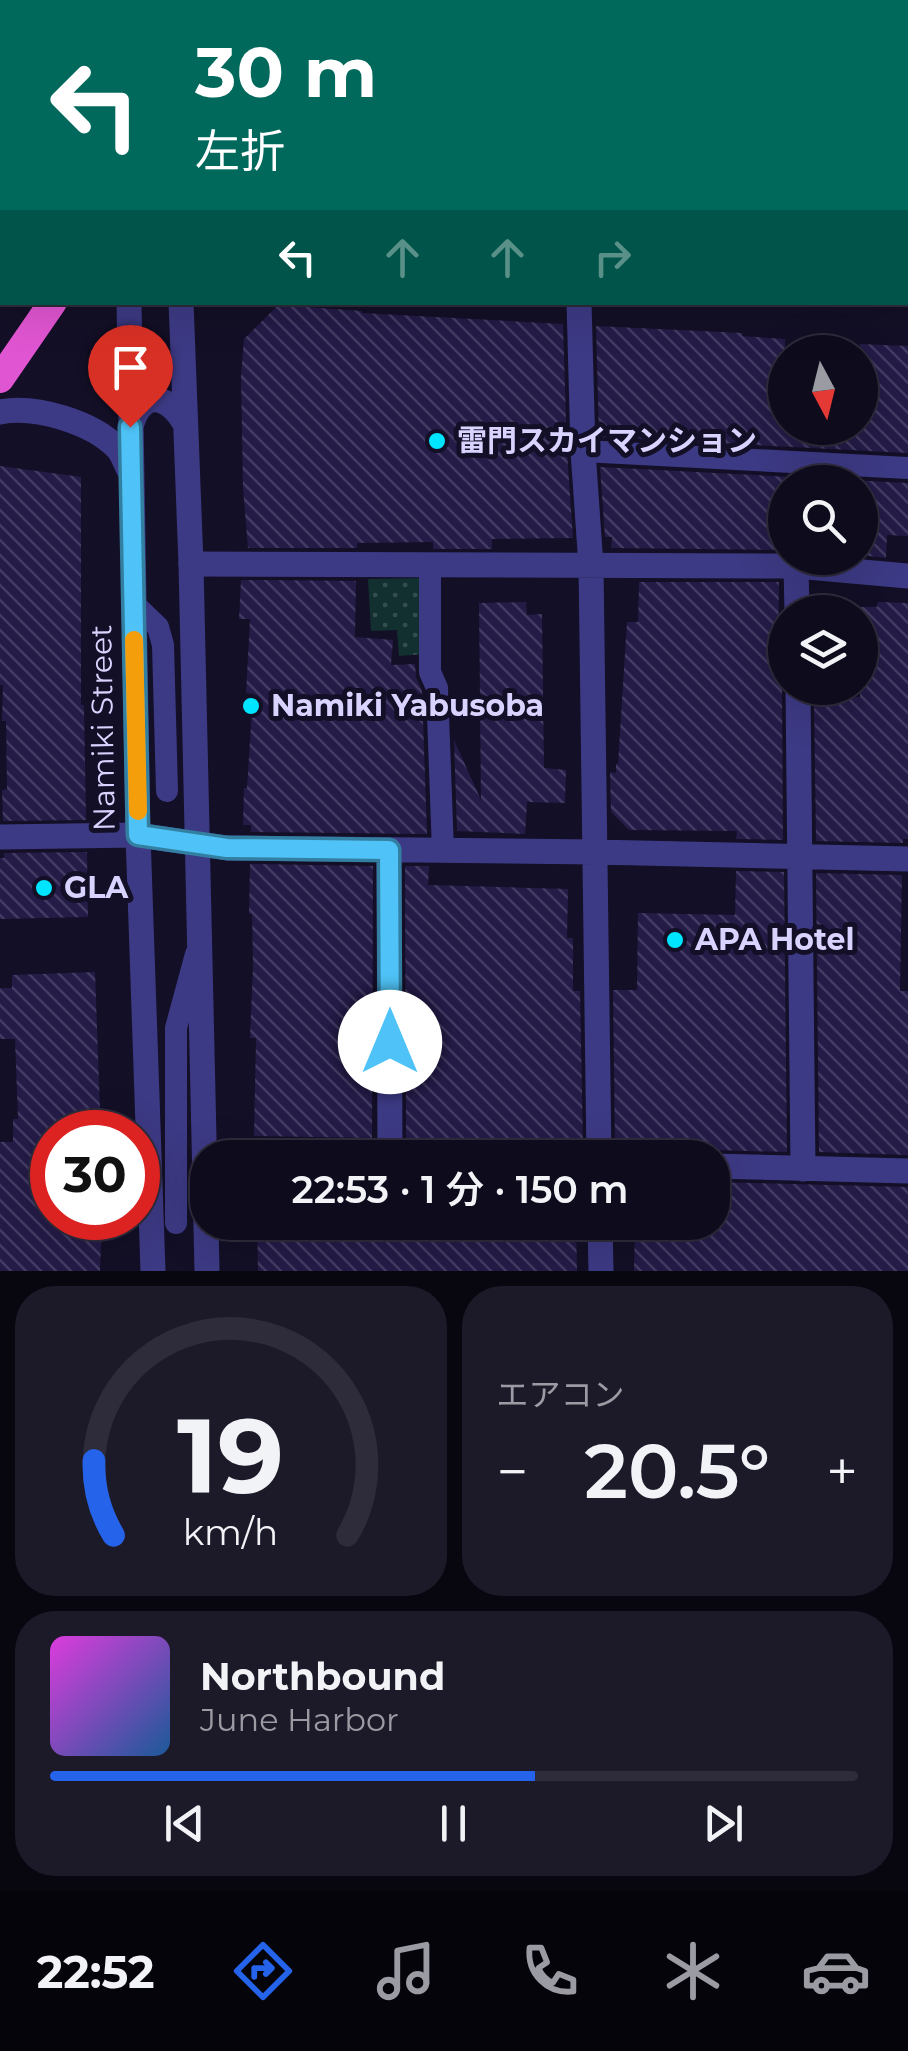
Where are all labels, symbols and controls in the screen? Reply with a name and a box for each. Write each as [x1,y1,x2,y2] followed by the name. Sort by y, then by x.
[195,29,377,115] text: 30 m
[30,40,160,170] icon: left
[195,123,285,178] text: 左折
[270,230,325,285] icon: left
[375,230,430,285] icon: ahead
[480,230,535,285] icon: ahead
[585,230,640,285] icon: right
[88,325,173,428] pin
[768,335,878,445] north arrow
[768,335,878,705] map controls
[103,340,158,395] icon: arrive
[457,422,757,459] place label: 雷門スカイマンション
[426,430,448,452] marker: 雷門スカイマンション
[768,465,878,575] button: search
[768,595,878,705] button: layers
[82,624,123,832] street label: Namiki Street
[271,687,544,724] place label: Namiki Yabusoba
[240,695,262,717] marker: Namiki Yabusoba
[64,869,129,906] place label: GLA
[33,877,55,899] marker: GLA
[694,921,854,958] place label: APA Hotel
[664,929,686,951] marker: APA Hotel
[338,990,442,1094] position arrow
[30,1110,160,1240] speed limit sign: 30
[292,1166,628,1213] text: 22:53 · 1 分 · 150 m
[497,1375,625,1414] text: エアコン
[177,1392,284,1519] text: 19
[584,1425,770,1517] text: 20.5°
[497,1438,528,1505] text: −
[826,1438,858,1505] text: +
[183,1510,278,1554] text: km/h
[200,1653,445,1700] text: Northbound
[200,1700,399,1739] text: June Harbor
[157,1796,212,1851] icon: previous
[426,1796,481,1851] icon: pause
[696,1796,751,1851] icon: next
[228,1936,298,2006] icon: directions
[371,1936,441,2006] icon: music
[515,1936,585,2006] icon: phone
[658,1936,728,2006] icon: climate
[801,1936,871,2006] icon: car
[37,1944,155,1999] text: 22:52

